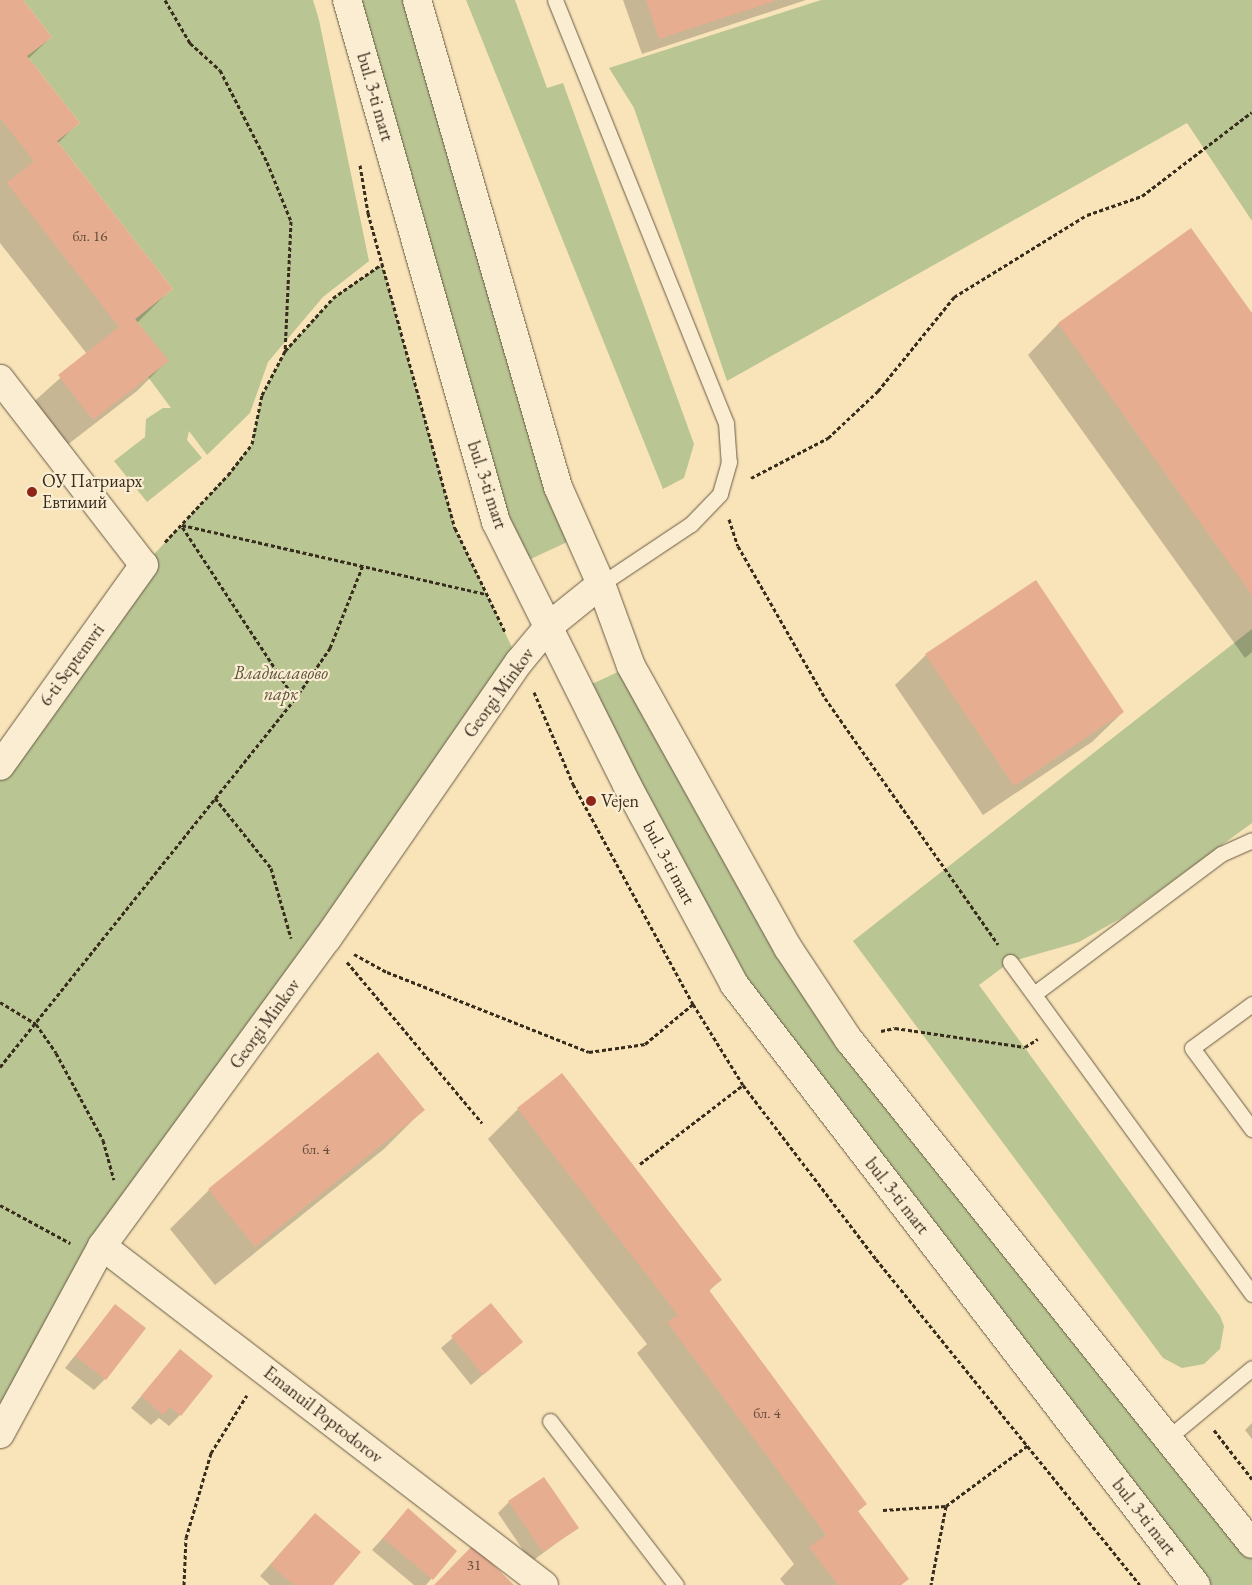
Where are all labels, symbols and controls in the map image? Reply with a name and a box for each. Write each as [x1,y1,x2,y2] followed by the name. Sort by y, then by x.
[352,50,398,144] street label: bul. 3-ti mart
[73,227,107,245] house number: бл. 16
[463,438,511,532] street label: bul. 3-ti mart
[42,471,142,514] place label: ОУ Патриарх Евтимий
[26,486,38,498] marker: ОУ Патриарх Евтимий
[35,620,109,710] street label: 6-ti Septemvri
[459,644,539,742] street label: Georgi Minkov
[234,663,328,706] park label: Владиславово парк
[601,790,639,812] place label: Vejen
[585,795,597,807] marker: Vejen
[638,818,700,908] street label: bul. 3-ti mart
[225,975,305,1073] street label: Georgi Minkov
[302,1140,330,1158] house number: бл. 4
[861,1154,933,1238] street label: bul. 3-ti mart
[259,1362,387,1468] street label: Emanuil Poptodorov
[753,1404,781,1422] house number: бл. 4
[1108,1475,1180,1559] street label: bul. 3-ti mart
[467,1556,481,1574] house number: 31

